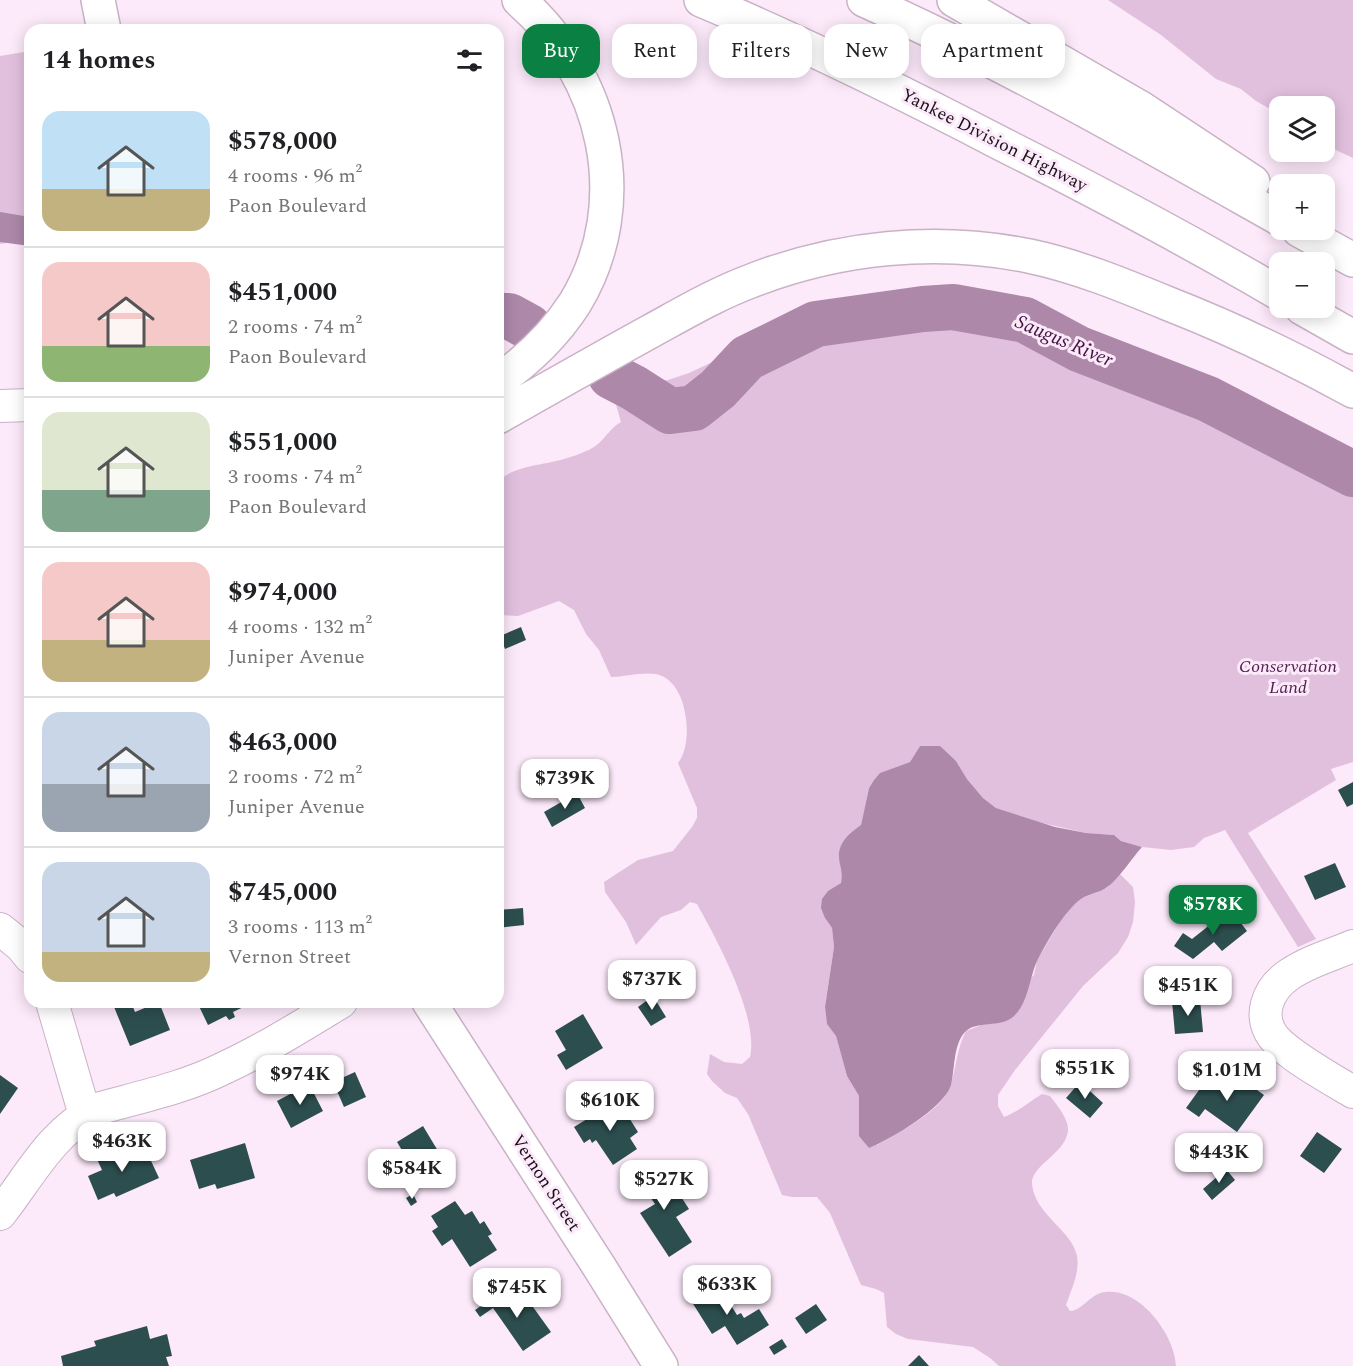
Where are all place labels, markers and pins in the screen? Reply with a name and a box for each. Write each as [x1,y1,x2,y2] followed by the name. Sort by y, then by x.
[523,759,607,810] pin: $739K
[1171,885,1255,936] pin: $578K
[610,960,694,1011] pin: $737K
[1146,966,1230,1017] pin: $451K
[1043,1049,1127,1100] pin: $551K
[1178,1051,1276,1102] pin: $1.01M
[258,1055,342,1106] pin: $974K
[568,1081,652,1132] pin: $610K
[80,1122,164,1173] pin: $463K
[1177,1133,1261,1184] pin: $443K
[370,1149,454,1200] pin: $584K
[622,1160,706,1211] pin: $527K
[685,1265,769,1316] pin: $633K
[475,1268,559,1319] pin: $745K

